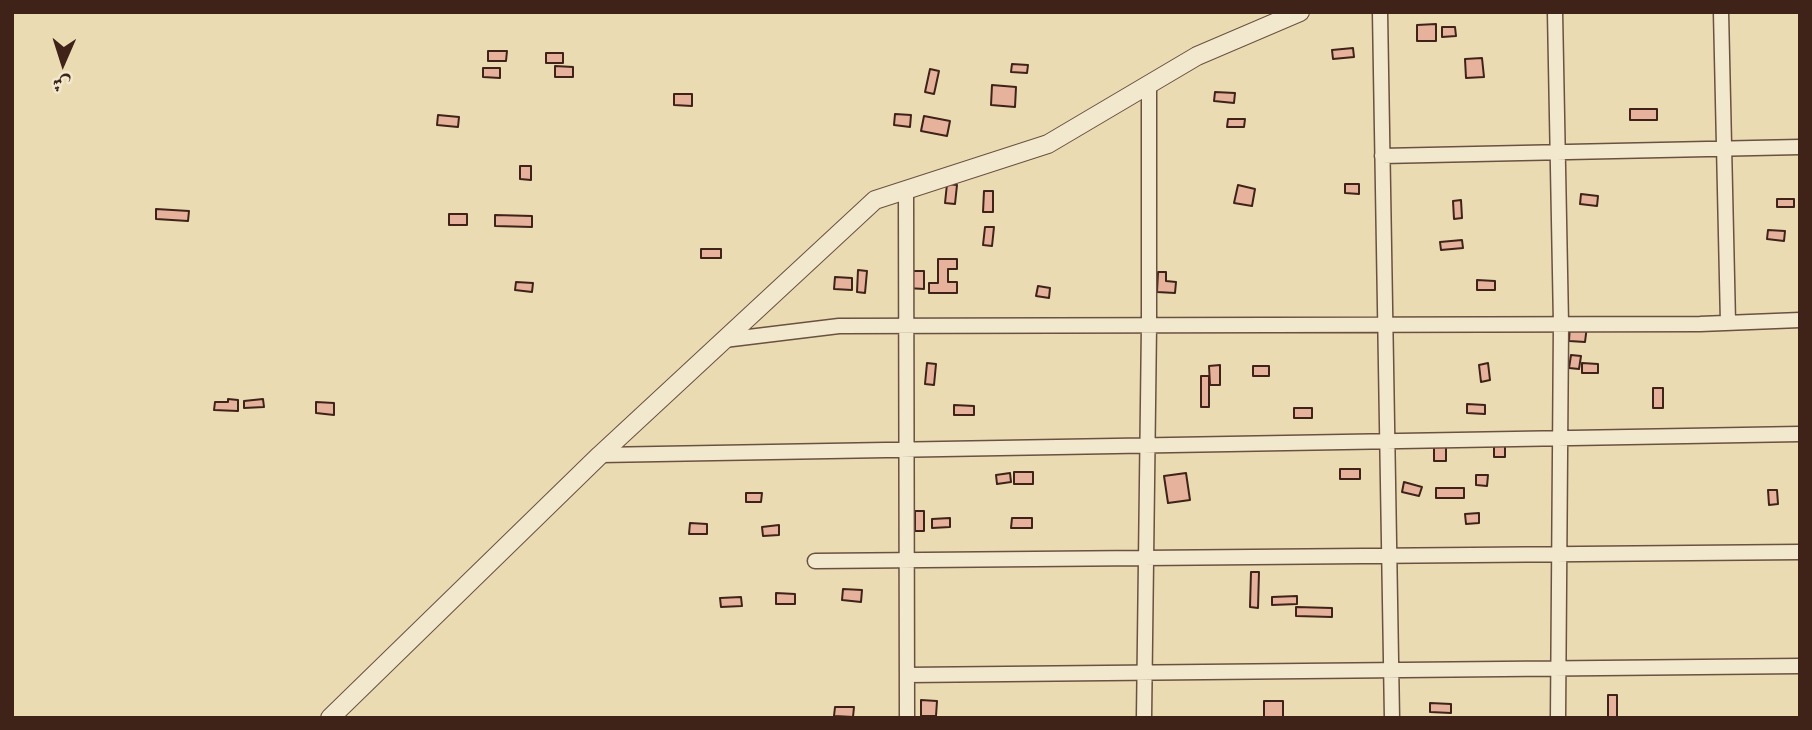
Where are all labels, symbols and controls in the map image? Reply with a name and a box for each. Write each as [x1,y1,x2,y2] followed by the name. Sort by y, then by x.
[28,28,98,98] north arrow
[52,71,72,96] text: ش

